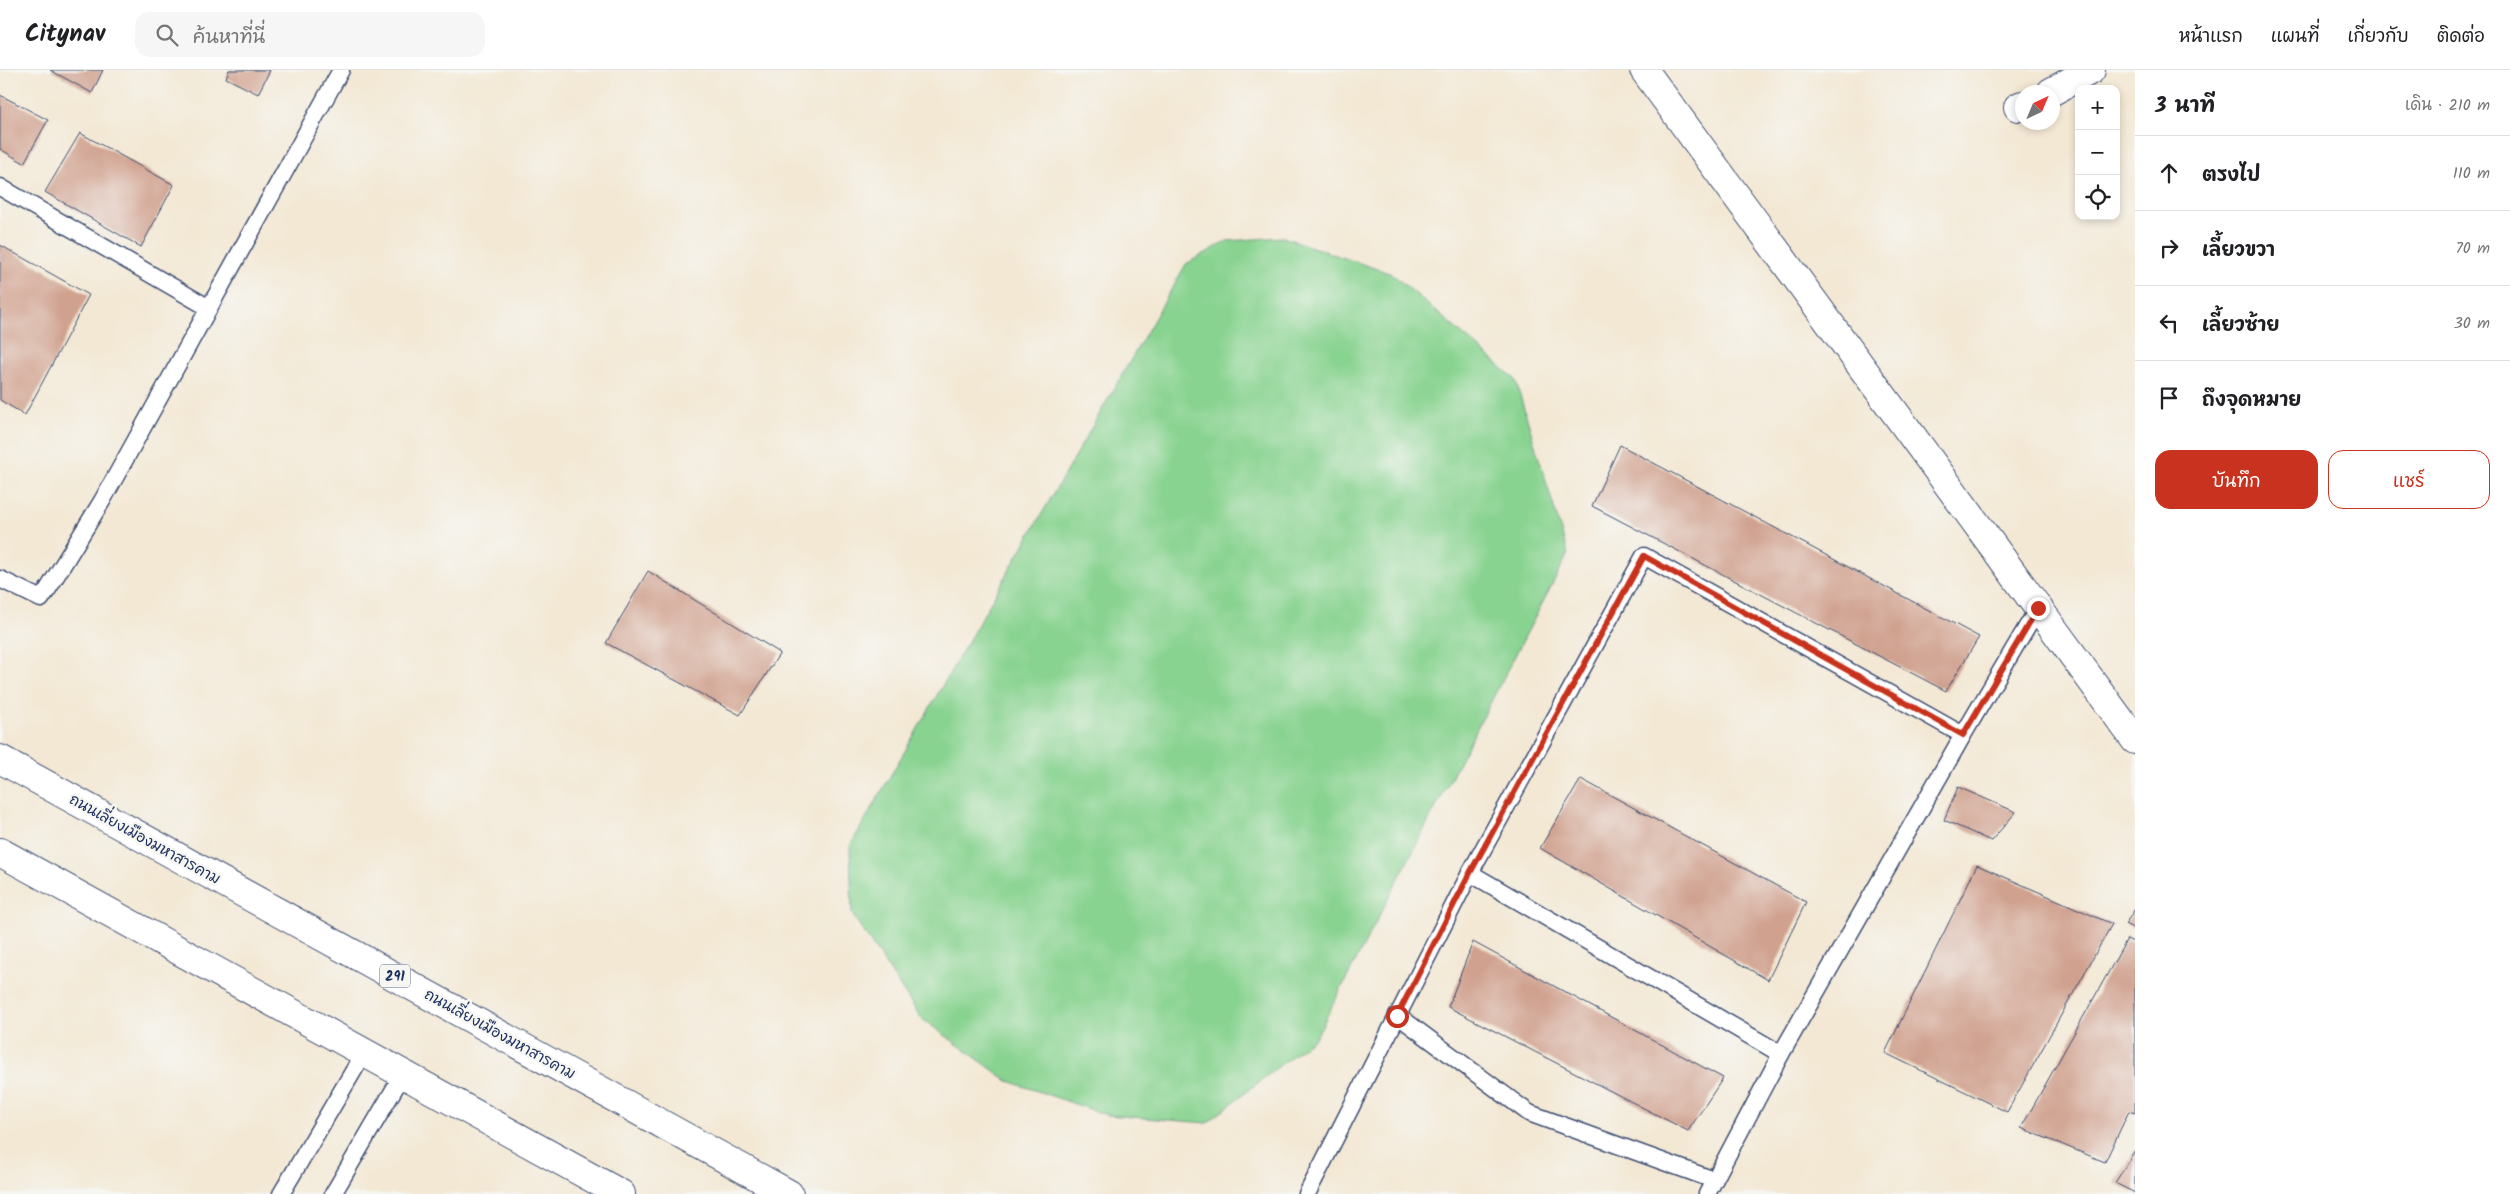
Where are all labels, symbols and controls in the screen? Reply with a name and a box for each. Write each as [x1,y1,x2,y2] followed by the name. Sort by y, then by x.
[135,12,485,57] search box
[25,15,105,54] text: Citynav
[153,21,181,49] icon: search
[193,23,265,53] text: ค้นหาที่นี่
[2179,23,2243,52] text: หน้าแรก
[2271,23,2319,52] text: แผนที่
[2347,23,2409,52] text: เกี่ยวกับ
[2437,23,2485,52] text: ติดต่อ
[2015,85,2060,130] north arrow
[2075,85,2120,220] map controls
[2075,85,2120,130] button: +
[2155,90,2215,123] text: 3 นาที
[2405,93,2490,118] text: เดิน · 210 m
[2075,130,2120,175] button: −
[2155,159,2183,187] icon: ahead
[2202,161,2260,191] text: ตรงไป
[2453,161,2490,186] text: 110 m
[2075,175,2120,220] button: locate
[2155,234,2183,262] icon: right
[2202,236,2275,266] text: เลี้ยวขวา
[2455,236,2490,261] text: 70 m
[2155,309,2183,337] icon: left
[2202,311,2279,341] text: เลี้ยวซ้าย
[2454,311,2490,336] text: 30 m
[2155,384,2183,412] icon: arrive
[2202,386,2301,416] text: ถึงจุดหมาย
[2155,450,2318,509] button: บันทึก
[2328,450,2490,509] button: แชร์
[2027,597,2050,620] route end
[64,786,226,892] street label: ถนนเลี่ยงเมืองมหาสารคาม
[380,964,410,988] road number: 291
[419,981,581,1087] street label: ถนนเลี่ยงเมืองมหาสารคาม
[1386,1005,1409,1028] route start

